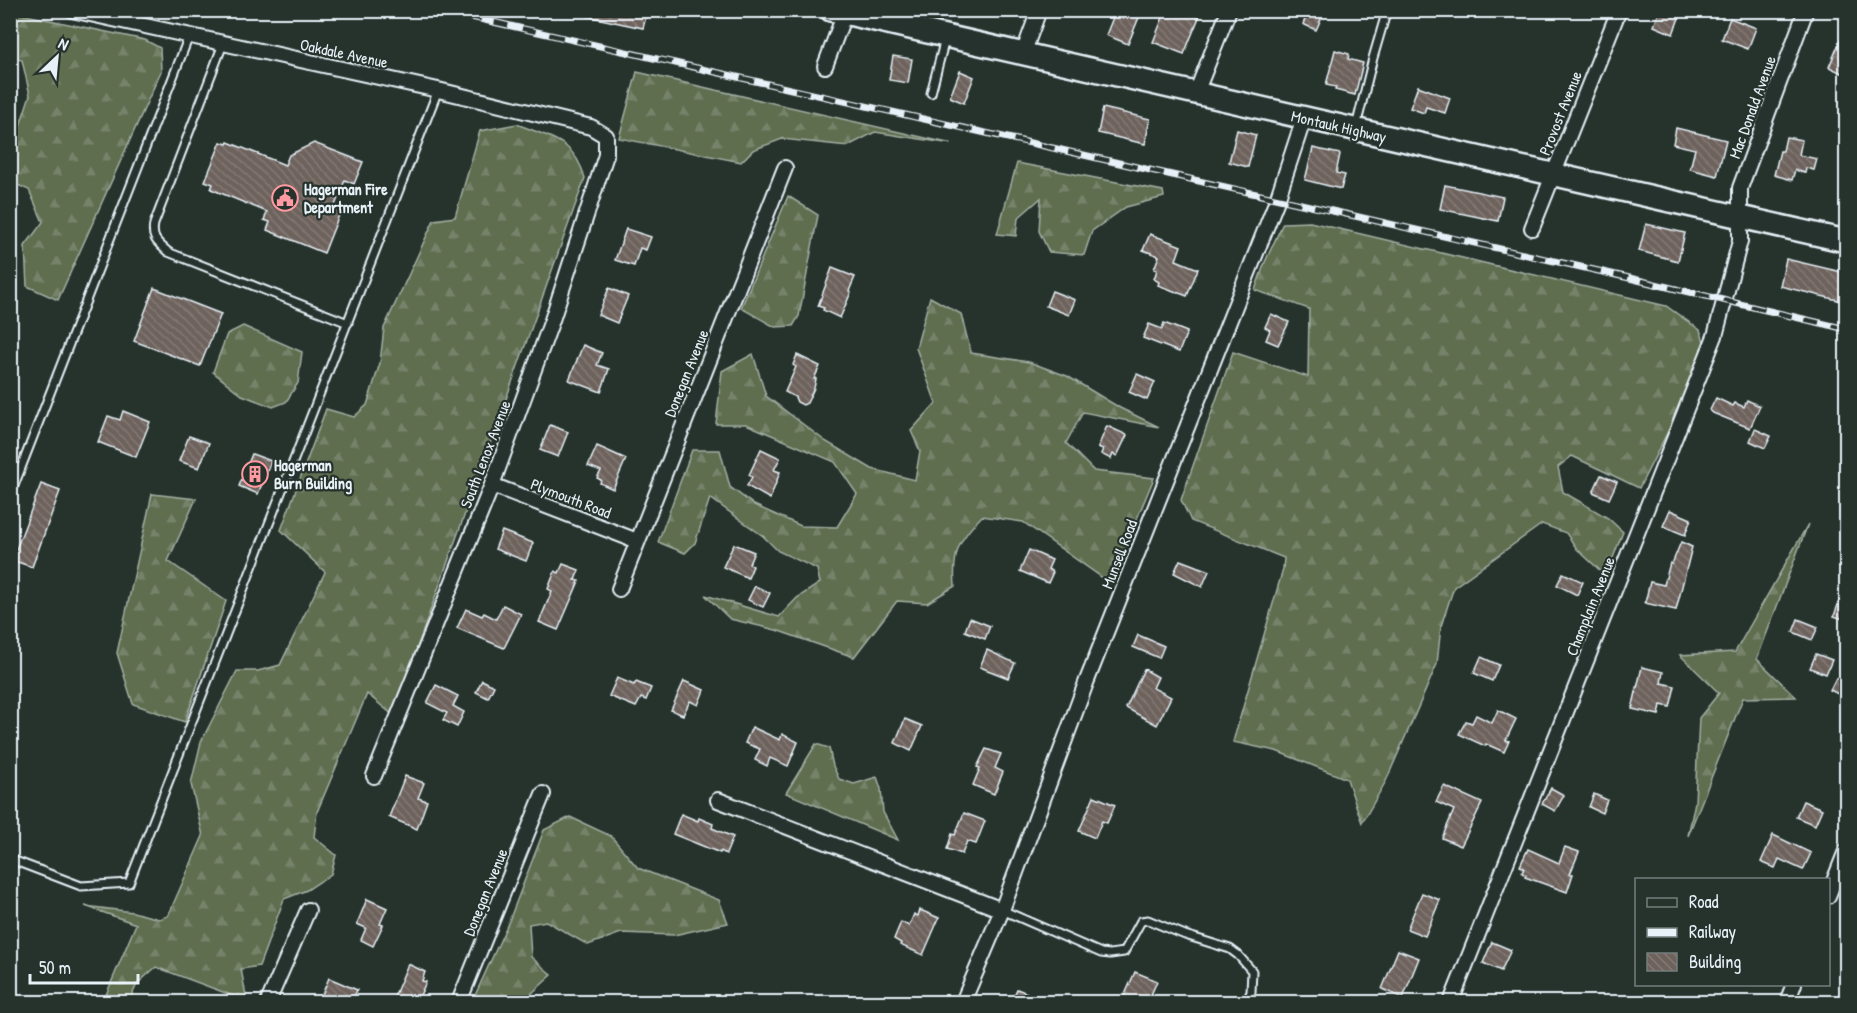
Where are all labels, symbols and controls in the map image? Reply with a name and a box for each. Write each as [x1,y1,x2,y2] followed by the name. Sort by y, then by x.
[27,27,87,87] north arrow
[55,32,73,55] text: N
[298,33,391,73] street label: Oakdale Avenue
[1723,52,1781,161] street label: Mac Donald Avenue
[1533,67,1587,158] street label: Provost Avenue
[1289,104,1389,148] street label: Montauk Highway
[304,178,388,219] place label: Hagerman Fire Department
[270,183,300,213] public building icon: Hagerman Fire Department
[658,325,714,420] street label: Donegan Avenue
[454,396,516,511] street label: South Lenox Avenue
[274,454,352,495] place label: Hagerman Burn Building
[240,459,270,489] building icon: Hagerman Burn Building
[528,473,614,523] street label: Plymouth Road
[1096,516,1142,592] street label: Munsell Road
[1560,553,1620,659] street label: Champlain Avenue
[457,844,513,939] street label: Donegan Avenue
[1635,878,1830,986] legend
[1689,889,1719,914] text: Road
[1689,919,1736,944] text: Railway
[30,947,138,985] scale bar
[1689,949,1741,974] text: Building
[39,955,71,980] text: 50 m

